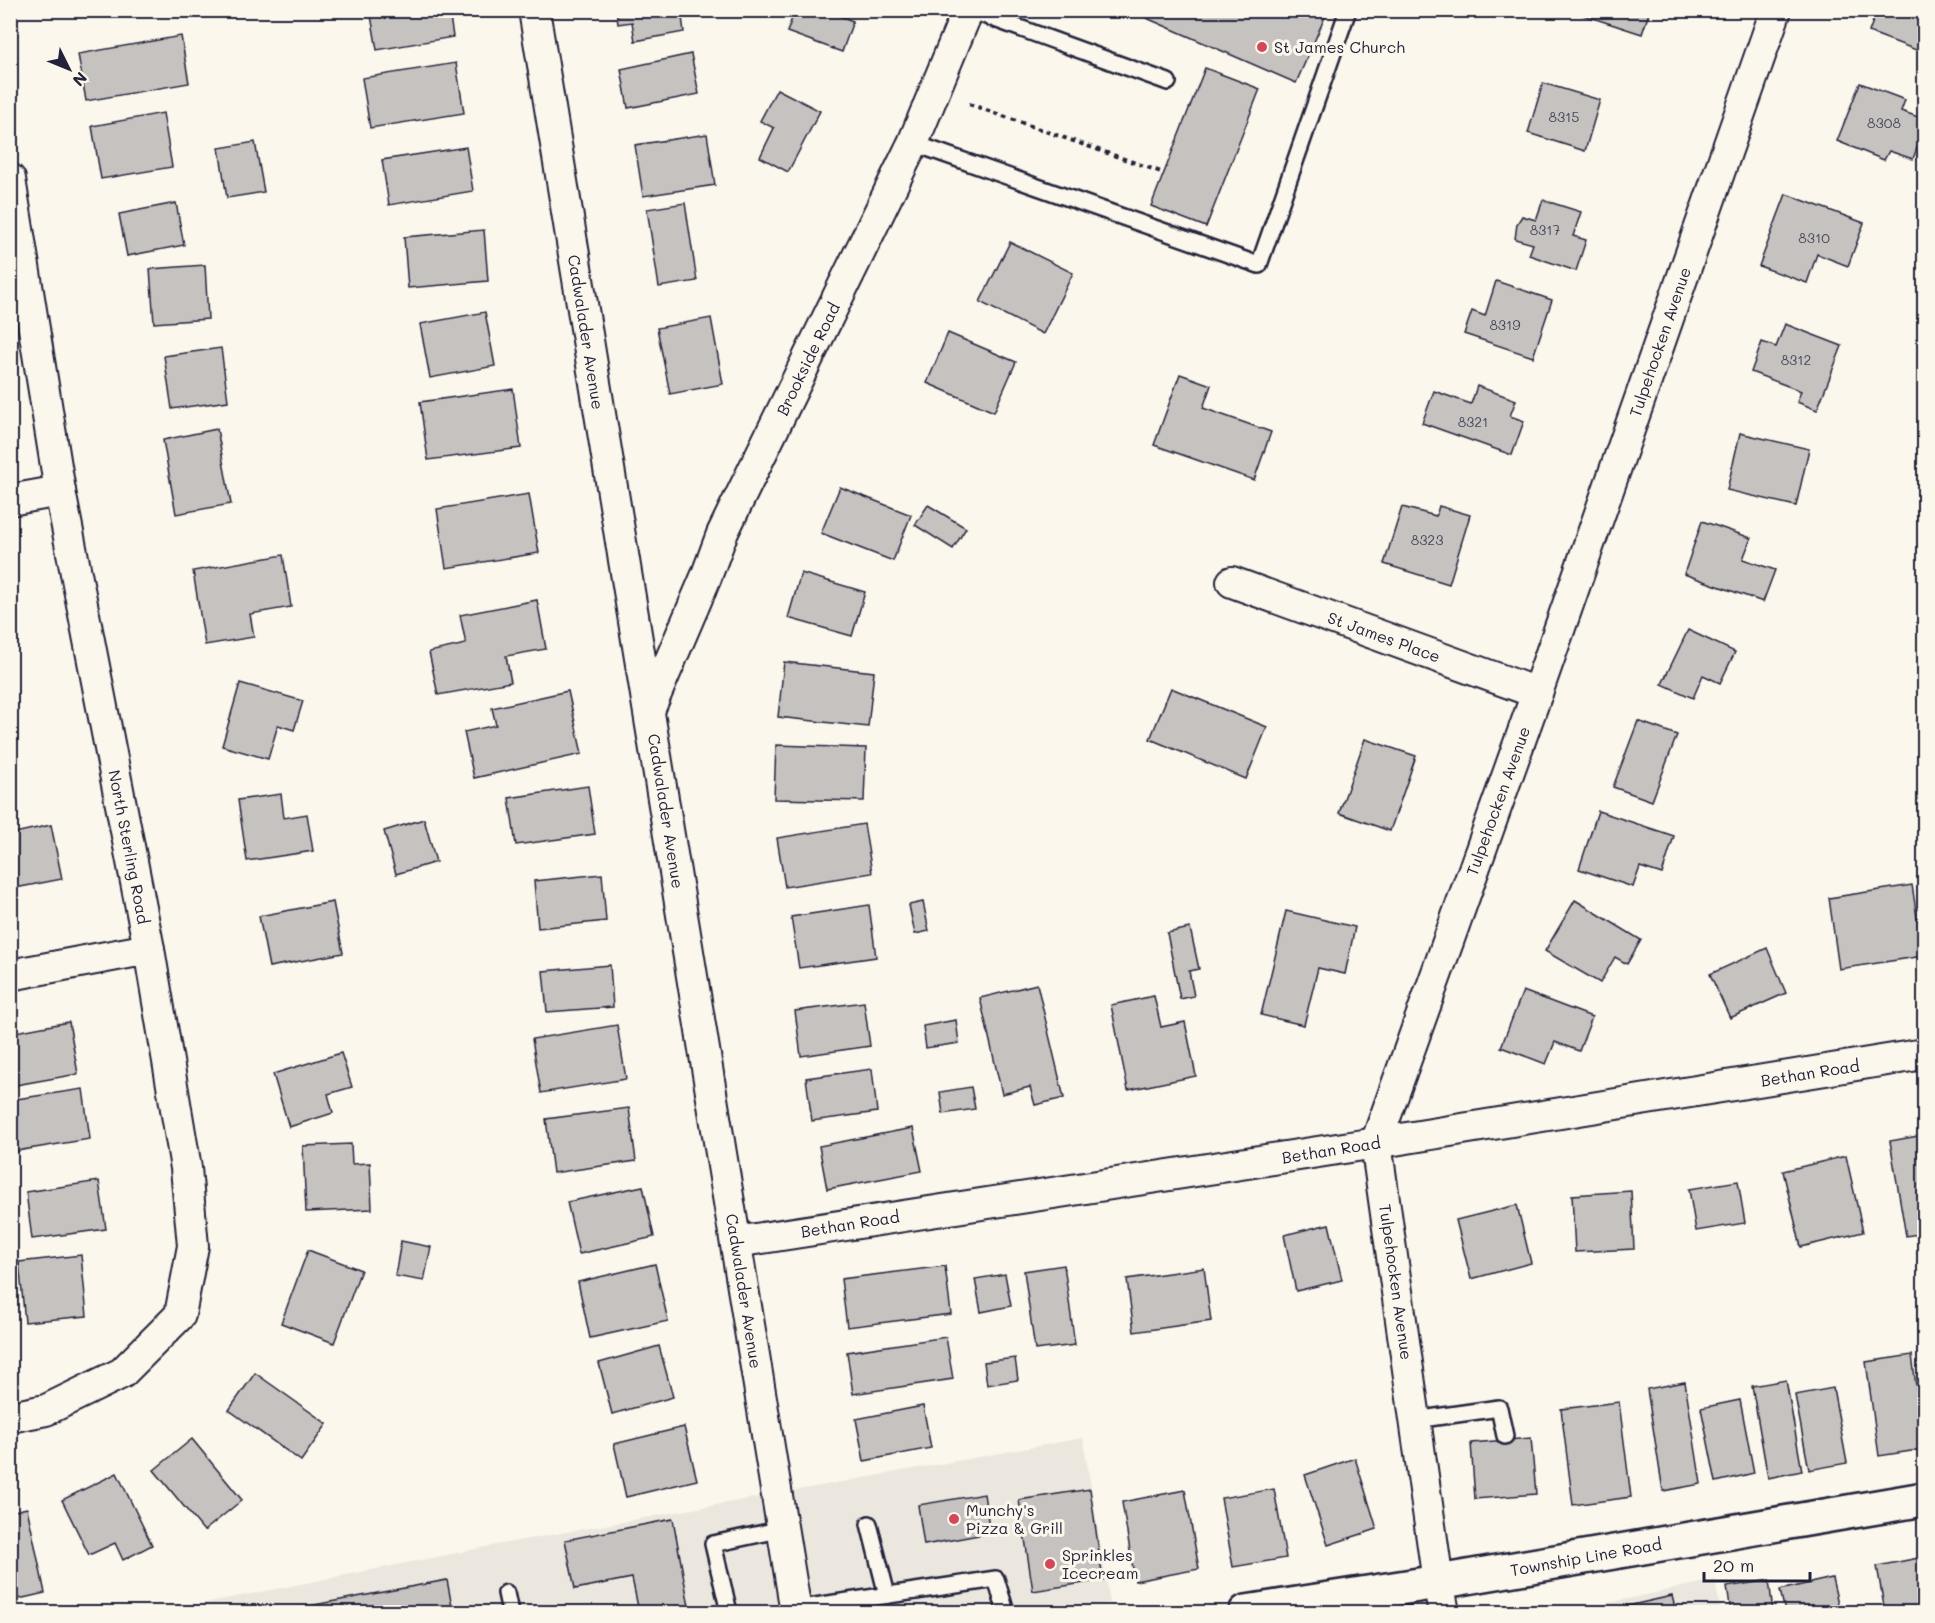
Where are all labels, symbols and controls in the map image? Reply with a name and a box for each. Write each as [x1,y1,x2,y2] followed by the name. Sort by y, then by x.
[1274,36,1405,57] place label: St James Church
[39,39,99,99] north arrow
[1255,40,1269,54] marker: St James Church
[69,68,92,91] text: N
[1548,107,1580,126] house number: 8315
[1867,113,1901,132] house number: 8308
[1530,220,1561,239] house number: 8317
[1798,228,1830,247] house number: 8310
[564,253,609,411] street label: Cadwalader Avenue
[1624,264,1695,420] street label: Tulpehocken Avenue
[771,299,844,419] street label: Brookside Road
[1489,315,1521,334] house number: 8319
[1781,350,1811,369] house number: 8312
[1458,412,1488,431] house number: 8321
[1411,530,1443,549] house number: 8323
[1325,606,1443,667] street label: St James Place
[1461,723,1534,878] street label: Tulpehocken Avenue
[644,732,689,890] street label: Cadwalader Avenue
[104,768,155,926] street label: North Sterling Road
[1759,1054,1861,1091] street label: Bethan Road
[1280,1131,1382,1168] street label: Bethan Road
[1375,1203,1418,1361] street label: Tulpehocken Avenue
[799,1205,901,1242] street label: Bethan Road
[722,1212,767,1370] street label: Cadwalader Avenue
[966,1499,1063,1538] place label: Munchy's Pizza & Grill
[947,1512,961,1526] marker: Munchy's Pizza & Grill
[1509,1533,1663,1580] street label: Township Line Road
[1062,1544,1138,1583] place label: Sprinkles Icecream
[1704,1545,1810,1583] scale bar
[1713,1553,1754,1577] text: 20 m
[1043,1557,1057,1571] marker: Sprinkles Icecream

